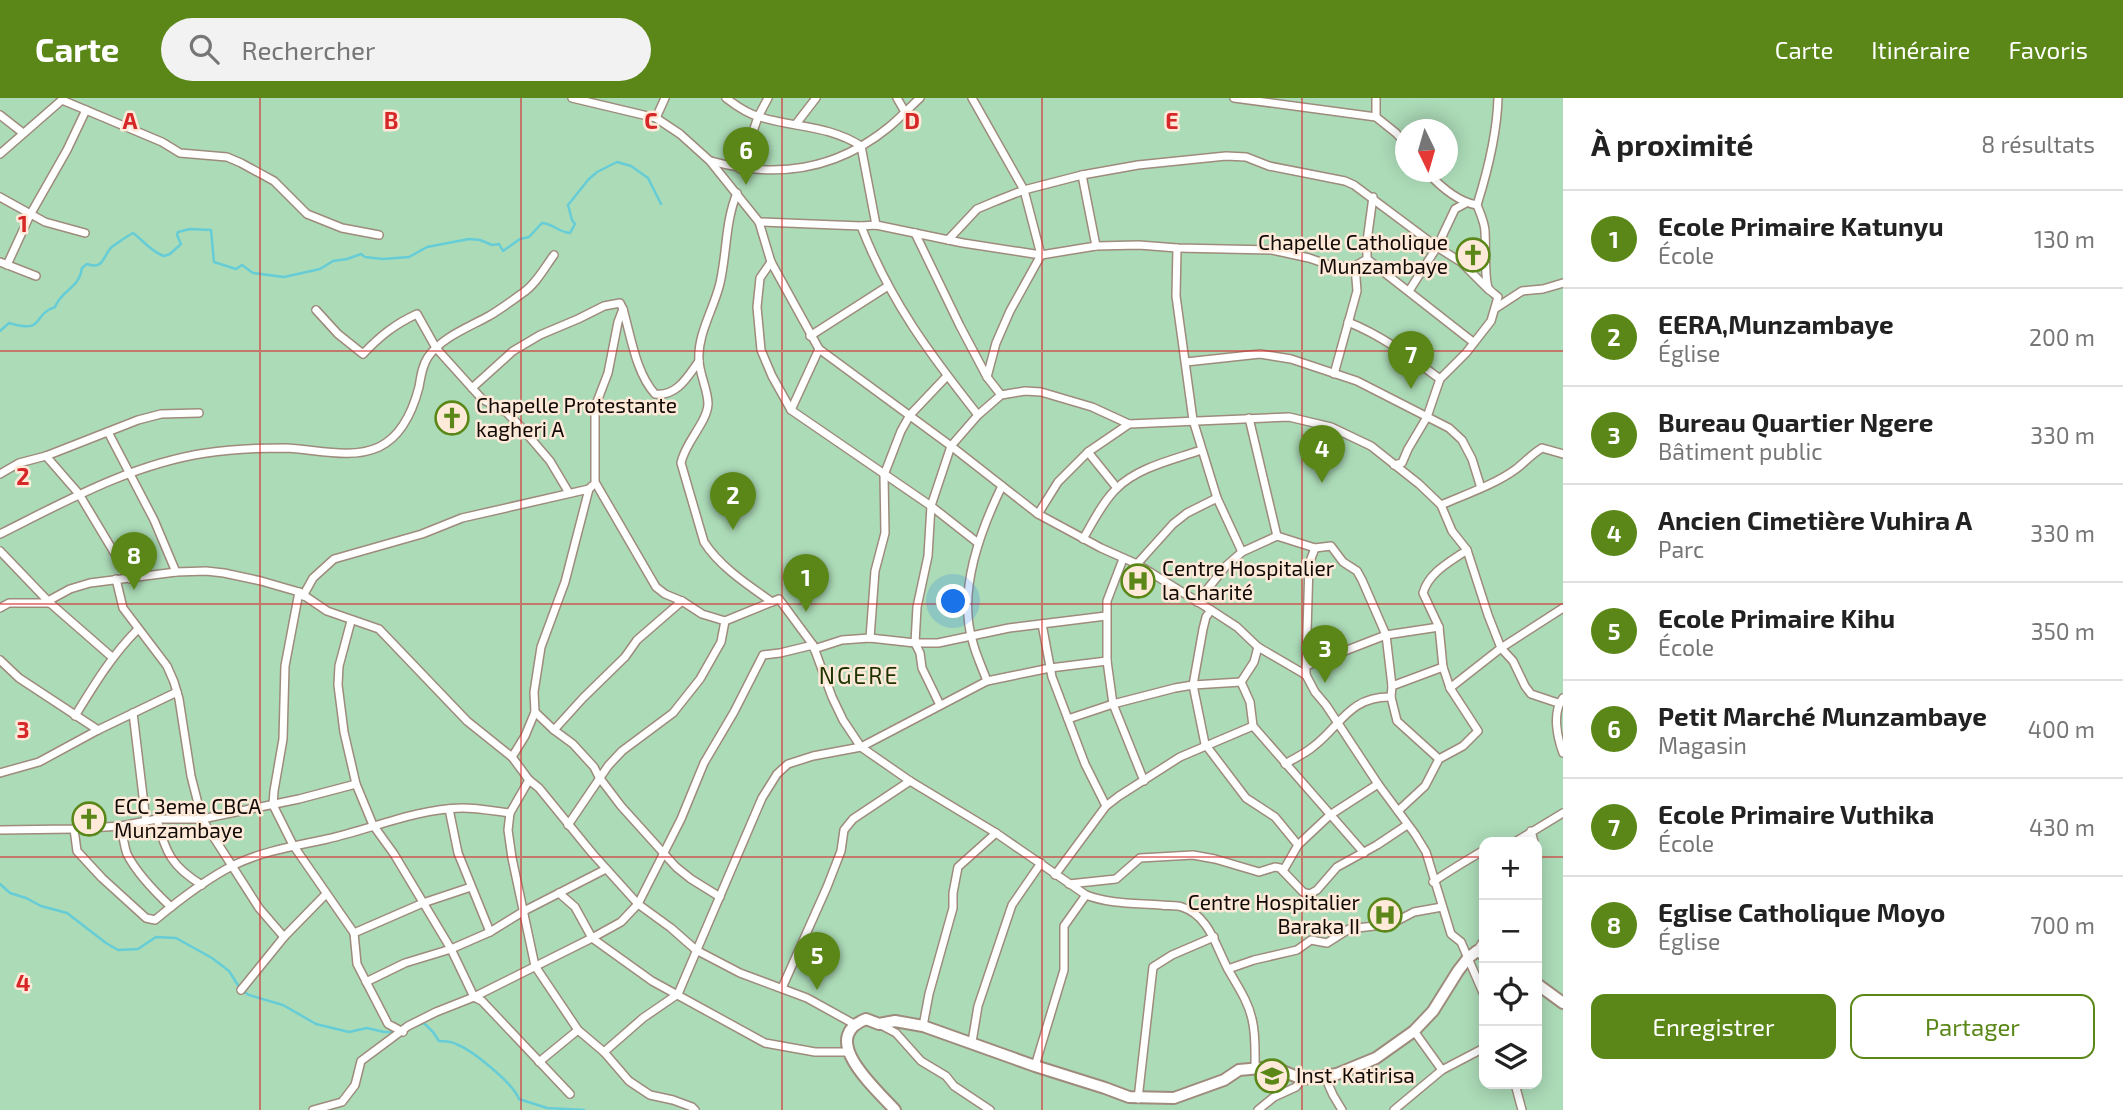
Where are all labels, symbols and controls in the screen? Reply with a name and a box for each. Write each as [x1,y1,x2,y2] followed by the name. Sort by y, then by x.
[161,18,651,81] search box
[35,29,119,69] text: Carte
[185,30,223,68] icon: search
[241,34,375,65] text: Rechercher
[1775,35,1833,64] text: Carte
[1871,35,1970,64] text: Itinéraire
[2008,35,2088,64] text: Favoris
[122,106,138,134] text: A
[384,106,398,134] text: B
[644,106,658,134] text: C
[904,106,920,134] text: D
[1165,106,1179,134] text: E
[1395,119,1458,182] north arrow
[1591,126,1753,162] text: À proximité
[723,127,769,185] pin: 6
[1981,130,2095,158] text: 8 résultats
[18,209,28,237] text: 1
[1658,210,1944,241] text: Ecole Primaire Katunyu
[1609,225,1619,253] text: 1
[2034,225,2095,253] text: 130 m
[1258,229,1448,278] place label: Chapelle Catholique Munzambaye
[1454,236,1492,274] church icon: Chapelle Catholique Munzambaye
[1658,241,1714,269] text: École
[1658,308,1894,339] text: EERA,Munzambaye
[1607,323,1621,351] text: 2
[2029,323,2095,351] text: 200 m
[1388,331,1434,389] pin: 7
[1658,339,1720,367] text: Église
[476,392,677,441] place label: Chapelle Protestante kagheri A
[433,399,471,437] church icon: Chapelle Protestante kagheri A
[1658,406,1933,437] text: Bureau Quartier Ngere
[1607,421,1621,449] text: 3
[2030,421,2095,449] text: 330 m
[1299,425,1345,483] pin: 4
[1658,437,1822,465] text: Bâtiment public
[16,462,30,490] text: 2
[710,472,756,530] pin: 2
[1658,504,1972,535] text: Ancien Cimetière Vuhira A
[1607,519,1621,547] text: 4
[2030,519,2095,547] text: 330 m
[111,532,157,590] pin: 8
[1658,535,1704,563] text: Parc
[783,554,829,612] pin: 1
[1162,555,1335,604] place label: Centre Hospitalier la Charité
[1119,562,1157,600] hospital icon: Centre Hospitalier la Charité
[936,584,970,618] your location
[1658,602,1895,633] text: Ecole Primaire Kihu
[1608,617,1620,645] text: 5
[2031,617,2095,645] text: 350 m
[1302,625,1348,683] pin: 3
[1658,633,1714,661] text: École
[819,661,899,689] district label: NGERE
[1658,700,1987,731] text: Petit Marché Munzambaye
[16,715,30,743] text: 3
[1607,715,1621,743] text: 6
[2028,715,2095,743] text: 400 m
[1658,731,1747,759] text: Magasin
[114,793,261,842] place label: ECC 3eme CBCA Munzambaye
[1658,798,1934,829] text: Ecole Primaire Vuthika
[70,800,108,838] church icon: ECC 3eme CBCA Munzambaye
[1608,813,1620,841] text: 7
[2029,813,2095,841] text: 430 m
[1658,829,1714,857] text: École
[1479,837,1542,1089] map controls
[1479,837,1542,900] button: +
[1188,889,1361,938] place label: Centre Hospitalier Baraka II
[1366,896,1404,934] hospital icon: Centre Hospitalier Baraka II
[1658,896,1945,927] text: Eglise Catholique Moyo
[1479,900,1542,963] button: −
[1607,911,1621,939] text: 8
[2030,911,2095,939] text: 700 m
[1658,927,1720,955] text: Église
[794,932,840,990] pin: 5
[1479,963,1542,1026] button: locate
[16,968,30,996] text: 4
[1591,994,1836,1059] button: Enregistrer
[1850,994,2095,1059] button: Partager
[1479,1026,1542,1089] button: layers
[1253,1057,1291,1095] school or university icon: Inst. Katirisa
[1296,1062,1415,1087] place label: Inst. Katirisa

